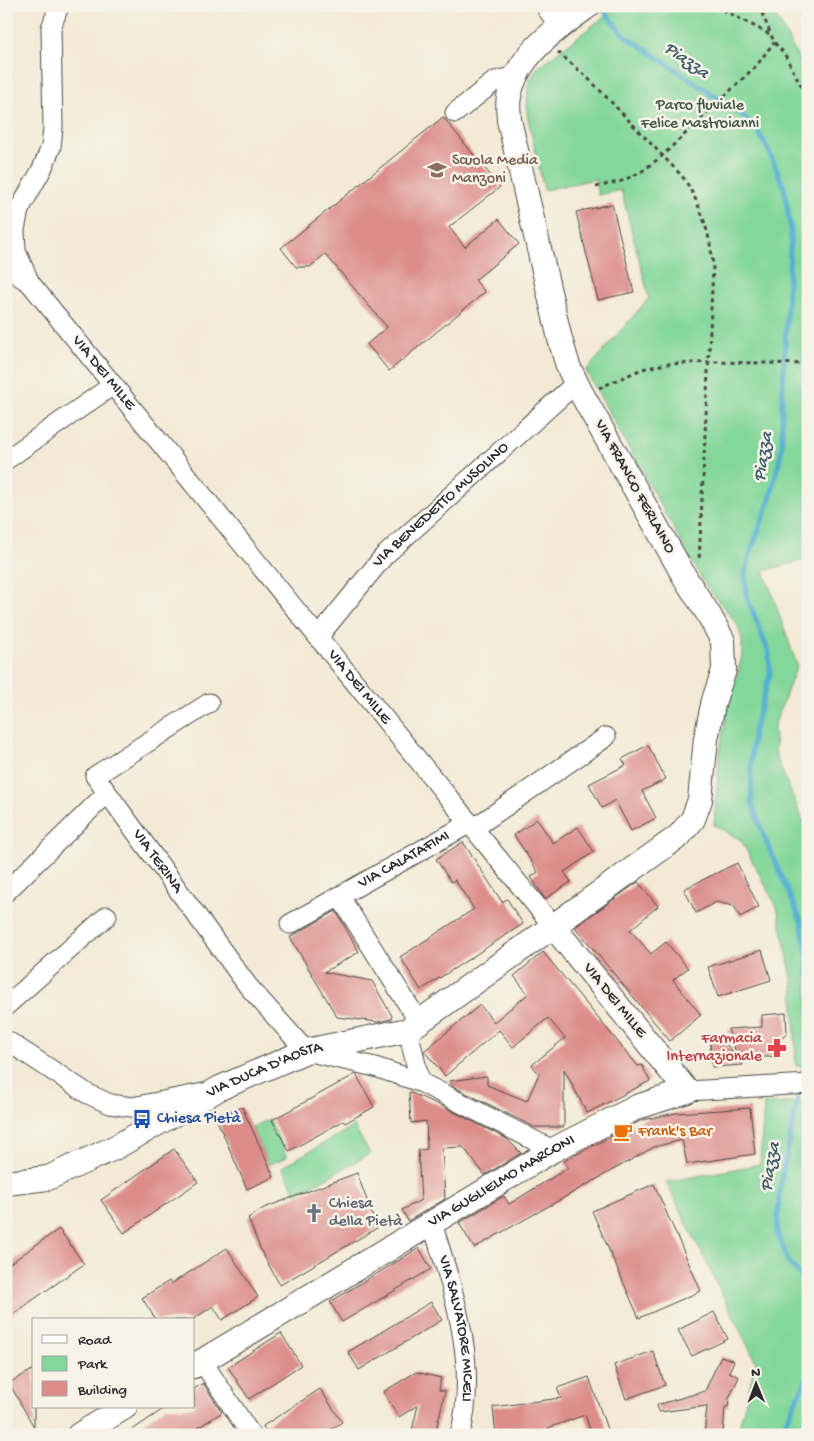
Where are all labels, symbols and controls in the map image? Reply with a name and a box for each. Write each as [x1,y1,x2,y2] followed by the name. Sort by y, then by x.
[660,38,713,84] water label: Piazza
[640,97,759,134] park label: Parco fluviale Felice Mastroianni
[452,152,539,189] place label: Scuola Media Manzoni
[426,159,448,181] school or university icon: Scuola Media Manzoni
[67,331,140,415] street label: VIA DEI MILLE
[589,416,679,558] street label: VIA FRANCO FERLAINO
[750,430,778,483] water label: Piazza
[368,438,514,572] street label: VIA BENEDETTO MUSOLINO
[322,645,395,729] street label: VIA DEI MILLE
[127,825,188,898] street label: VIA TERINA
[354,827,453,894] street label: VIA CALATAFIMI
[577,959,651,1043] street label: VIA DEI MILLE
[667,1030,763,1067] place label: Farmacia Internazionale
[766,1037,788,1059] pharmacy icon: Farmacia Internazionale
[203,1038,326,1104] street label: VIA DUCA D'AOSTA
[131,1108,153,1130] bus stop icon: Chiesa Pietà
[157,1110,242,1129] place label: Chiesa Pietà
[612,1121,634,1143] cafe icon: Frank's Bar
[637,1123,713,1142] place label: Frank's Bar
[424,1131,578,1233] street label: VIA GUGLIELMO MARCONI
[756,1140,786,1193] water label: Piazza
[329,1195,403,1232] place label: Chiesa della Pietà
[303,1202,325,1224] church icon: Chiesa della Pietà
[433,1252,476,1403] street label: VIA SALVATORE MICELI
[32,1318,195,1408] legend
[78,1332,112,1350] text: Road
[77,1356,108,1374] text: Park
[732,1358,782,1408] north arrow
[751,1365,761,1382] text: N
[77,1382,127,1400] text: Building

